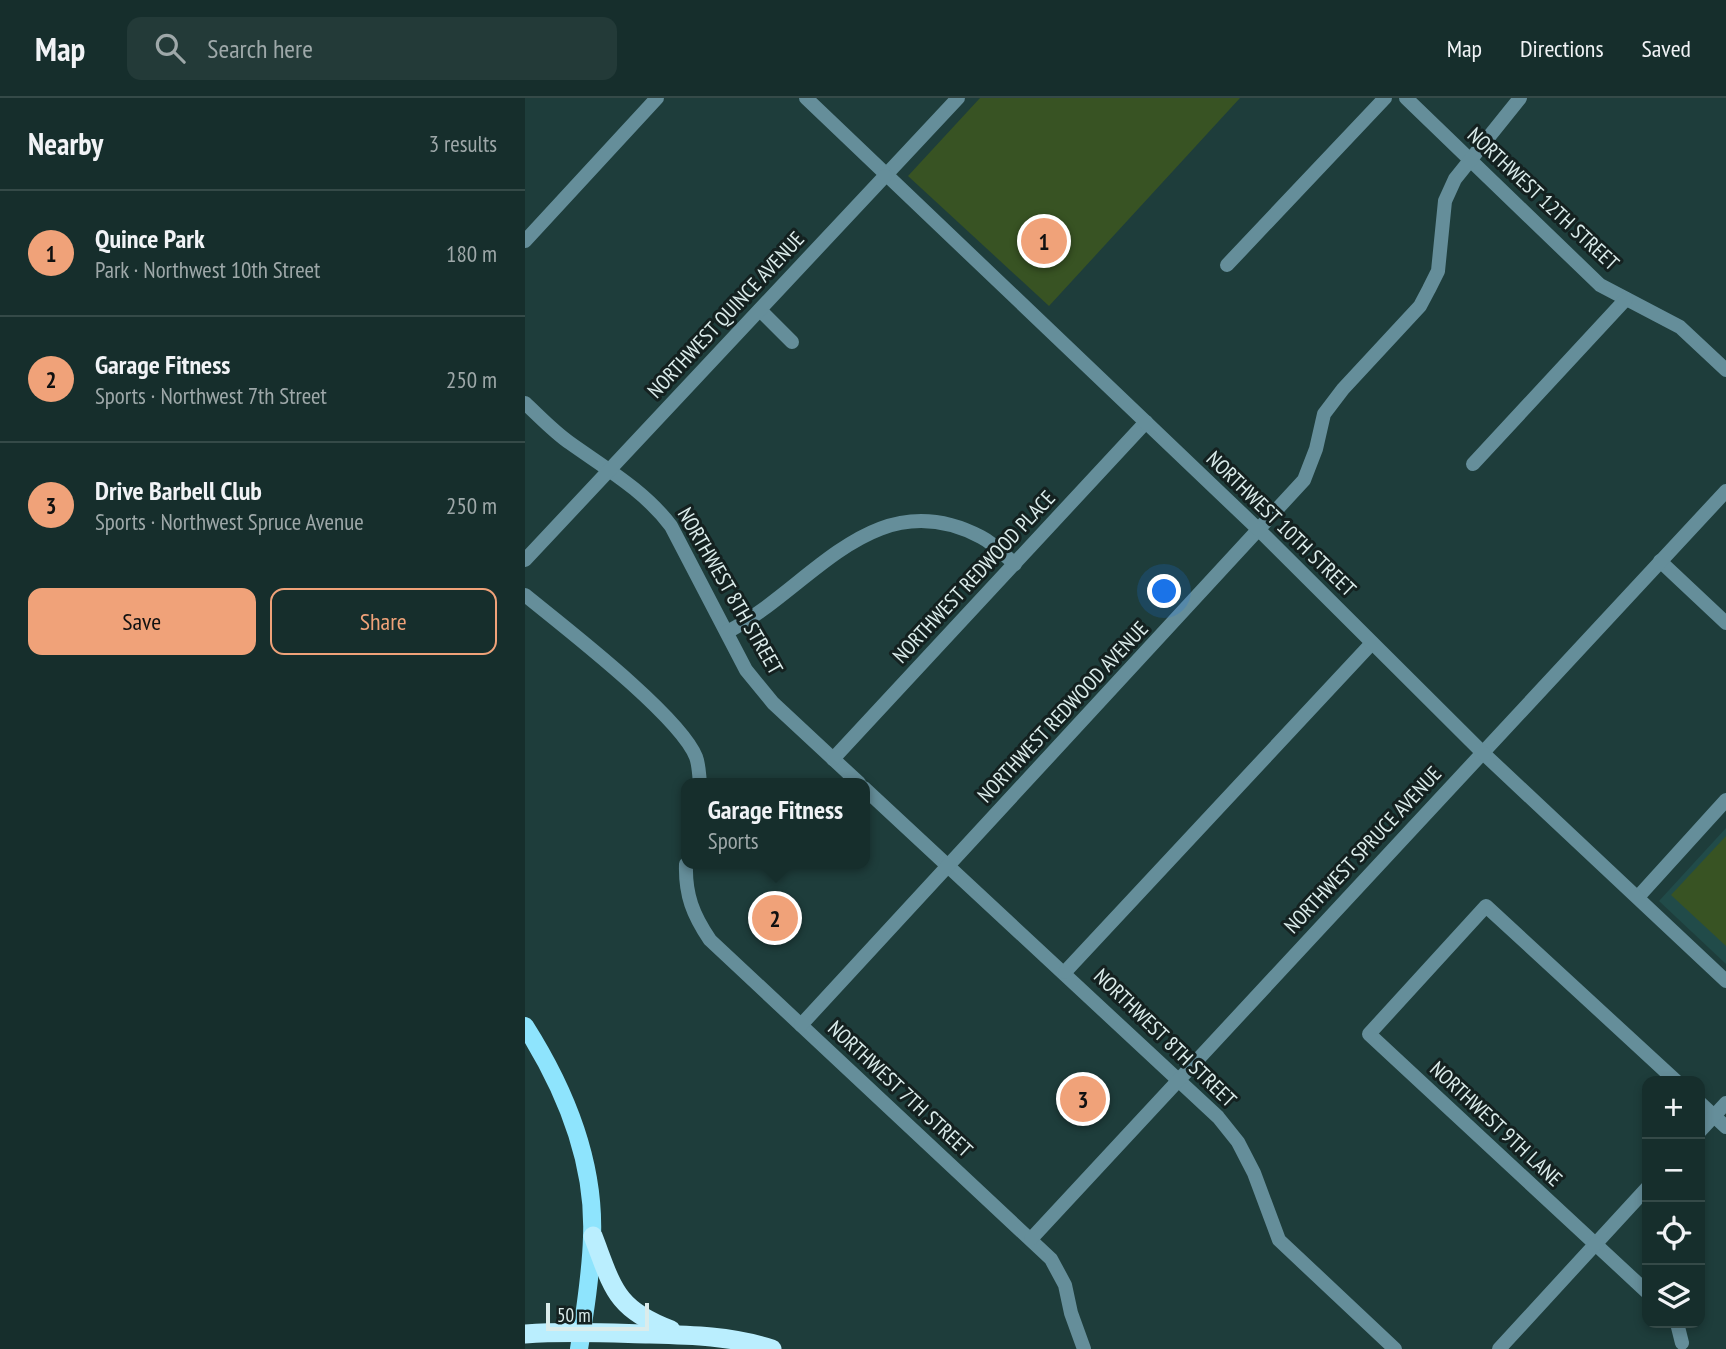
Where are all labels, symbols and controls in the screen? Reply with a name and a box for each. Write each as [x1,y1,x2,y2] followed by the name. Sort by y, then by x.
[127,17,617,80] search box
[35,27,85,70] text: Map
[151,29,189,67] icon: search
[207,32,313,65] text: Search here
[1447,33,1482,64] text: Map
[1520,33,1604,64] text: Directions
[1642,33,1691,64] text: Saved
[1462,121,1625,276] street label: NORTHWEST 12TH STREET
[28,124,103,163] text: Nearby
[429,129,497,158] text: 3 results
[1021,215,1067,267] pin: 1
[95,222,205,255] text: Quince Park
[641,226,810,404] street label: NORTHWEST QUINCE AVENUE
[46,239,57,268] text: 1
[446,239,497,268] text: 180 m
[95,255,320,284] text: Park · Northwest 10th Street
[95,348,230,381] text: Garage Fitness
[46,365,57,394] text: 2
[446,365,497,394] text: 250 m
[95,381,327,410] text: Sports · Northwest 7th Street
[1201,445,1362,602] street label: NORTHWEST 10TH STREET
[95,474,262,507] text: Drive Barbell Club
[887,485,1061,669] street label: NORTHWEST REDWOOD PLACE
[46,491,57,520] text: 3
[446,491,497,520] text: 250 m
[672,502,789,680] street label: NORTHWEST 8TH STREET
[95,507,364,536] text: Sports · Northwest Spruce Avenue
[1147,574,1181,608] your location
[28,588,256,655] button: Save
[270,588,497,655] button: Share
[971,615,1154,808] street label: NORTHWEST REDWOOD AVENUE
[1278,760,1447,939] street label: NORTHWEST SPRUCE AVENUE
[681,778,870,869] popup
[708,793,843,826] text: Garage Fitness
[708,826,759,855] text: Sports
[752,892,798,944] pin: 2
[1088,963,1243,1113] street label: NORTHWEST 8TH STREET
[822,1015,979,1163] street label: NORTHWEST 7TH STREET
[1424,1055,1568,1192] street label: NORTHWEST 9TH LANE
[1060,1073,1106,1125] pin: 3
[1642,1076,1705,1328] map controls
[1642,1076,1705,1139] button: +
[1642,1139,1705,1202] button: −
[1642,1202,1705,1265] button: locate
[1642,1265,1705,1328] button: layers
[546,1300,649,1332] scale bar
[557,1303,591,1327] text: 50 m

